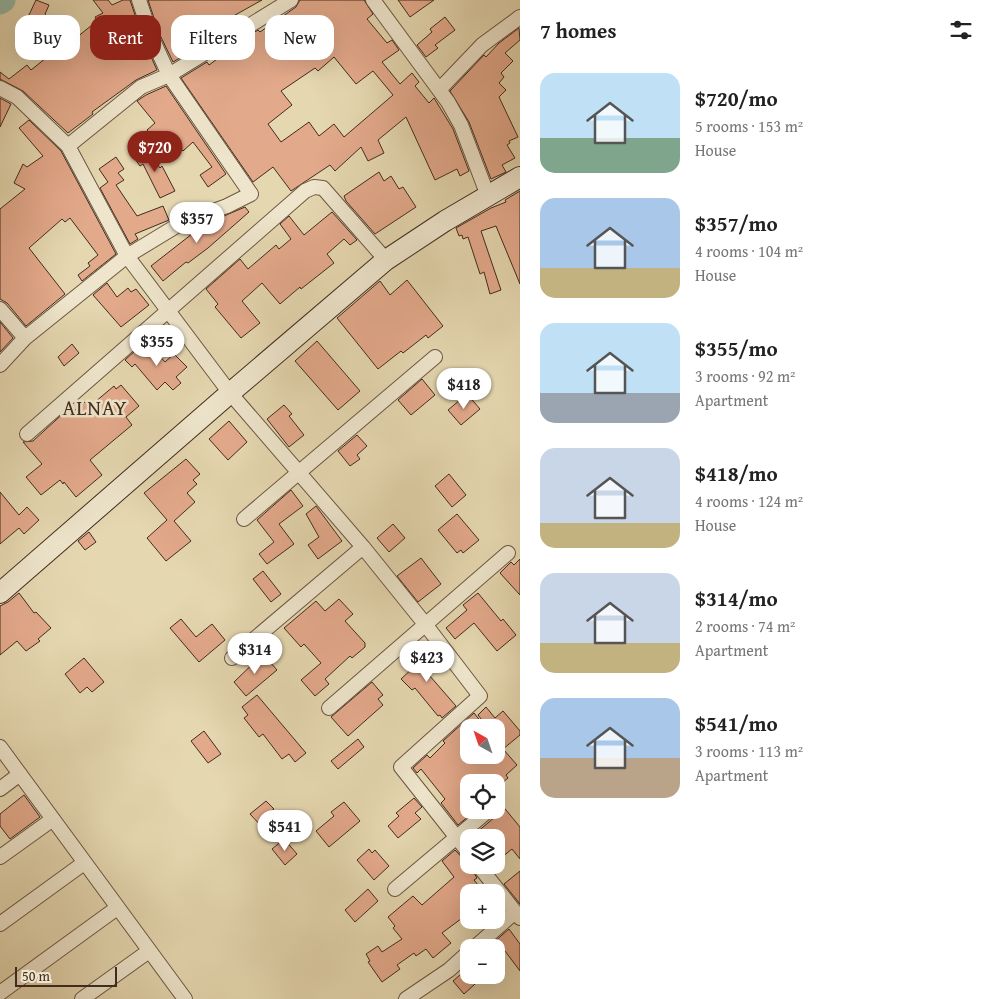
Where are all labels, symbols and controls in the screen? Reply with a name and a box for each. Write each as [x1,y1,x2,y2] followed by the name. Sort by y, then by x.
[15,15,80,60] chip: Buy
[90,15,161,60] chip: Rent
[171,15,255,60] chip: Filters
[265,15,334,60] chip: New
[540,15,616,46] text: 7 homes
[947,16,975,44] icon: filters
[695,83,778,114] text: $720/mo
[580,93,640,153] icon: home
[695,114,803,138] text: 5 rooms · 153 m²
[125,130,185,173] pin: $720
[138,135,172,159] text: $720
[695,138,736,162] text: House
[167,202,227,244] pin: $357
[180,206,214,230] text: $357
[695,208,778,239] text: $357/mo
[580,218,640,278] icon: home
[695,239,803,263] text: 4 rooms · 104 m²
[695,263,736,287] text: House
[127,324,187,367] pin: $355
[140,329,174,353] text: $355
[695,333,778,364] text: $355/mo
[580,343,640,403] icon: home
[695,364,795,388] text: 3 rooms · 92 m²
[434,368,494,410] pin: $418
[447,372,481,396] text: $418
[695,388,768,412] text: Apartment
[62,392,128,423] district label: ALNAY
[695,458,778,489] text: $418/mo
[580,468,640,528] icon: home
[695,489,803,513] text: 4 rooms · 124 m²
[695,513,736,537] text: House
[695,583,778,614] text: $314/mo
[580,593,640,653] icon: home
[695,614,795,638] text: 2 rooms · 74 m²
[225,632,285,675] pin: $314
[238,637,272,661] text: $314
[695,638,768,662] text: Apartment
[397,640,457,683] pin: $423
[410,645,444,669] text: $423
[695,708,778,739] text: $541/mo
[580,718,640,778] icon: home
[460,719,505,764] north arrow
[460,719,505,984] map controls
[695,739,803,763] text: 3 rooms · 113 m²
[695,763,768,787] text: Apartment
[460,774,505,819] button: locate
[255,810,315,852] pin: $541
[268,814,302,838] text: $541
[460,829,505,874] button: layers
[460,884,505,929] button: +
[460,939,505,984] button: −
[15,964,118,987] scale bar
[22,966,50,986] text: 50 m

